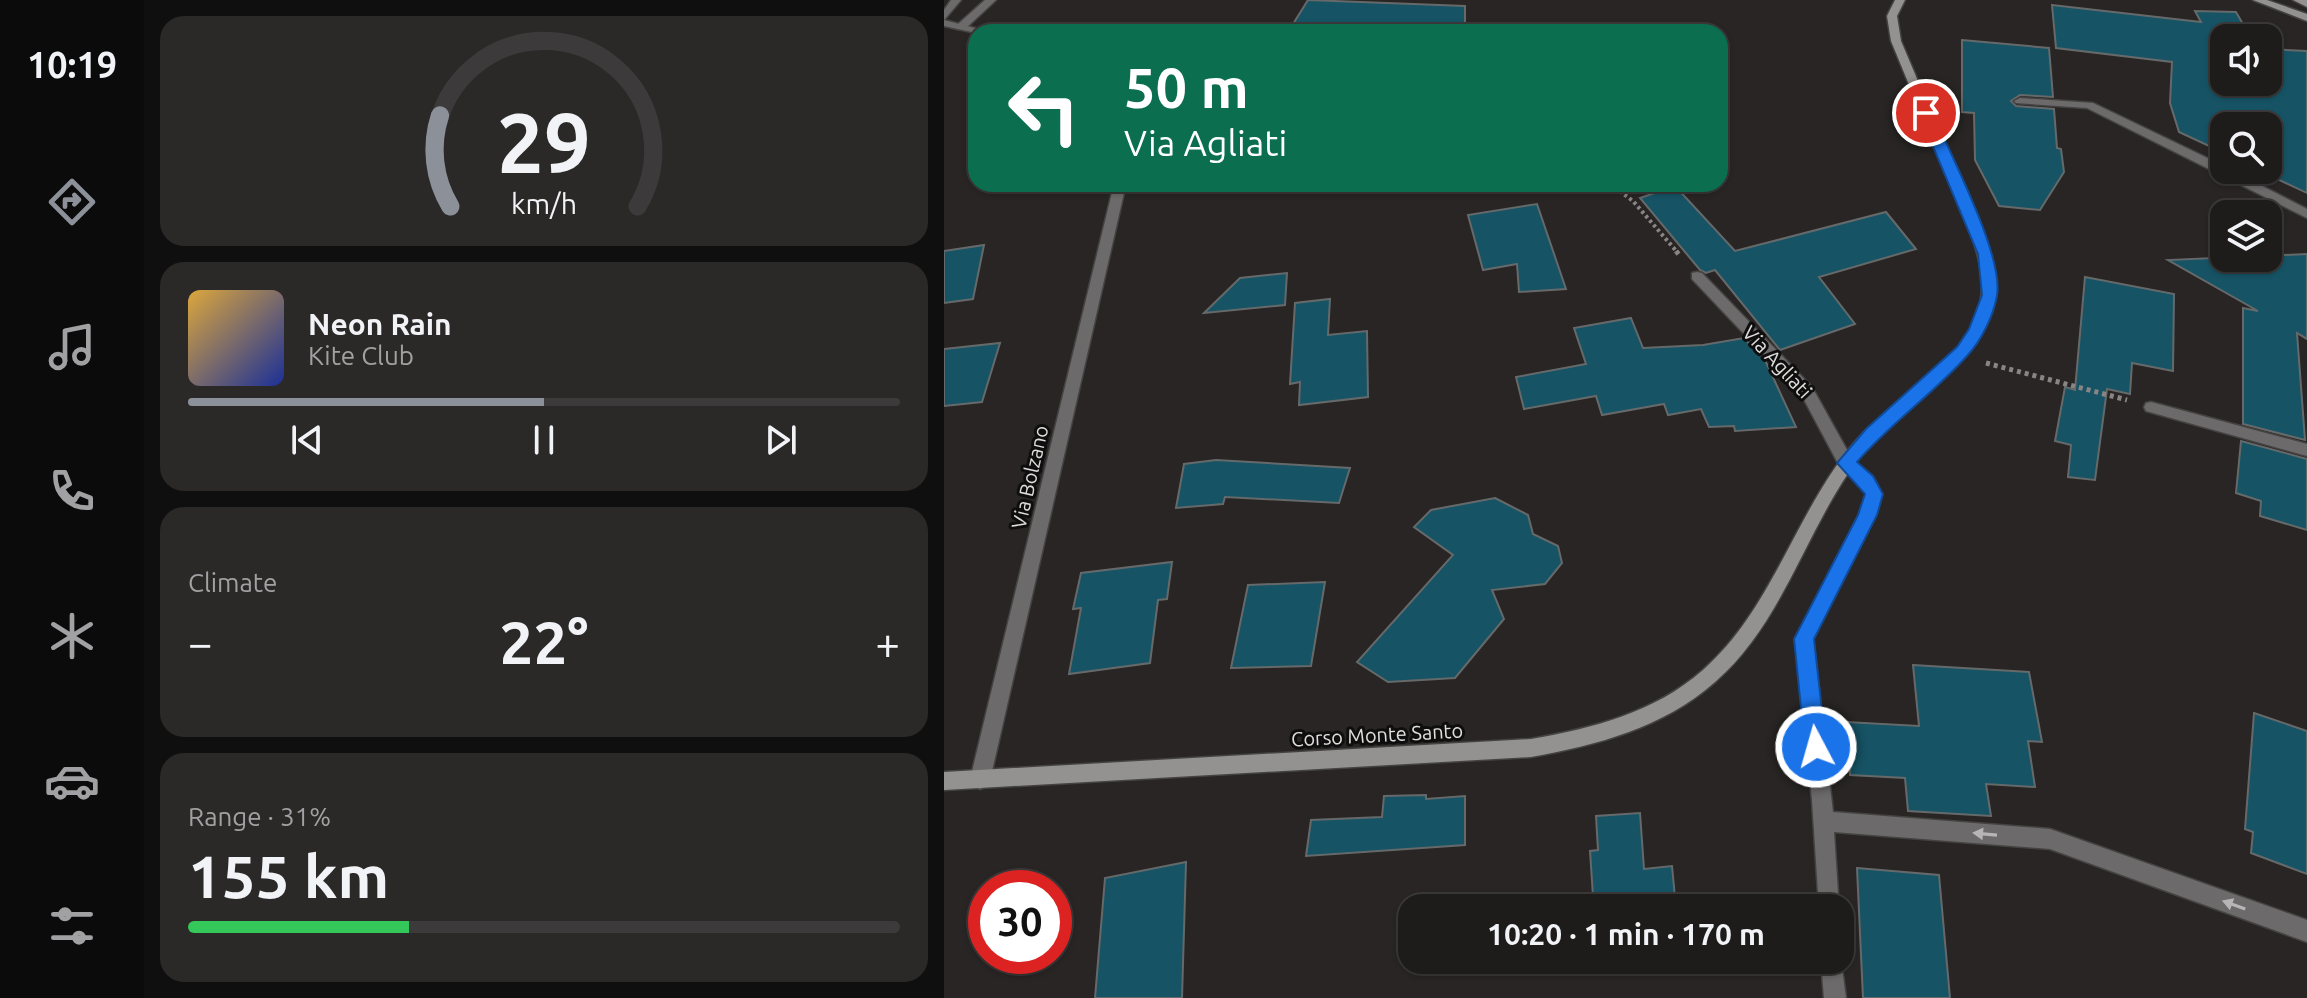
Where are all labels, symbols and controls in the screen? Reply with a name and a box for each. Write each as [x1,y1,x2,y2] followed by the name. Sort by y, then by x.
[2210,24,2282,272] map controls
[2210,24,2282,96] button: sound
[27,44,117,85] text: 10:19
[992,56,1096,160] icon: left
[1124,56,1249,119] text: 50 m
[1892,79,1960,147] pin
[1904,91,1948,135] icon: arrive
[497,94,591,188] text: 29
[2210,112,2282,184] button: search
[1124,122,1287,163] text: Via Agliati
[44,174,100,230] icon: directions
[511,187,577,219] text: km/h
[2210,200,2282,272] button: layers
[308,307,452,341] text: Neon Rain
[44,319,100,375] icon: music
[1738,321,1817,403] street label: Via Agliati
[308,341,414,370] text: Kite Club
[285,418,329,462] icon: previous
[522,418,566,462] icon: pause
[759,418,803,462] icon: next
[1006,423,1053,531] street label: Via Bolzano
[44,463,100,519] icon: phone
[188,568,277,597] text: Climate
[44,608,100,664] icon: climate
[500,608,588,675] text: 22°
[188,618,213,667] text: −
[875,618,900,667] text: +
[1774,705,1858,789] position arrow
[1290,719,1464,750] street label: Corso Monte Santo
[44,753,100,809] icon: car
[188,802,331,831] text: Range · 31%
[1972,827,1997,840] one-way arrow
[188,842,389,909] text: 155 km
[968,870,1072,974] speed limit sign: 30
[44,898,100,954] icon: filters
[2221,898,2245,911] one-way arrow
[1487,917,1765,951] text: 10:20 · 1 min · 170 m

